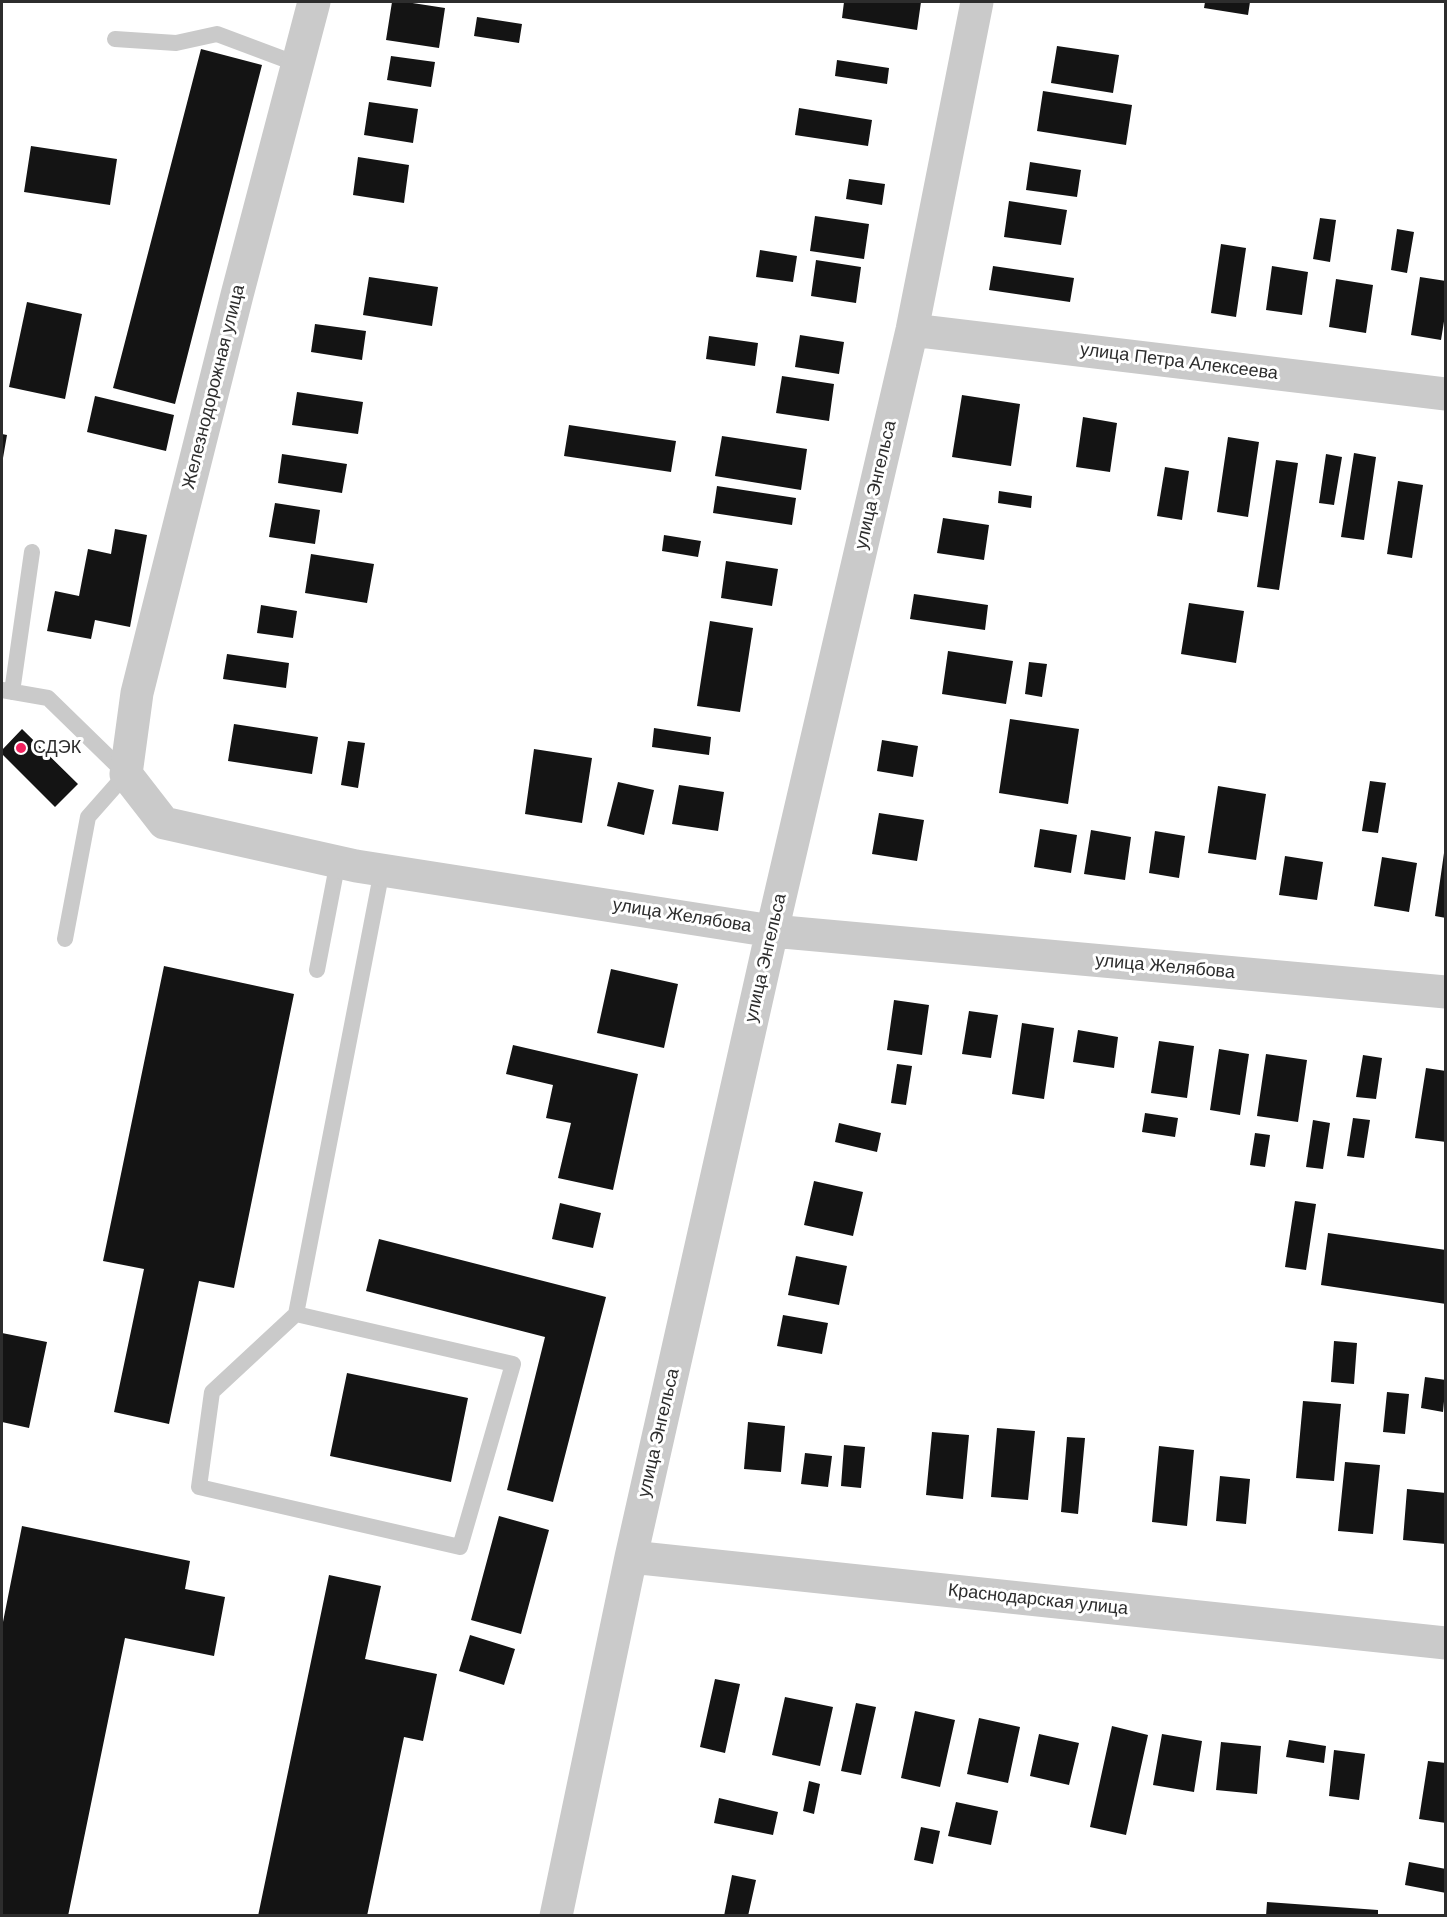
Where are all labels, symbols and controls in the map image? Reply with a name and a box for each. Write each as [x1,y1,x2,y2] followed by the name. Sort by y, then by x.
[178,282,250,492] street label: Железнодорожная улица
[1079,339,1279,385] street label: улица Петра Алексеева
[851,418,901,552] street label: улица Энгельса
[33,737,81,759] place label: СДЭК
[14,741,28,755] marker: СДЭК
[741,891,791,1025] street label: улица Энгельса
[611,894,753,938] street label: улица Желябова
[1094,950,1236,984] street label: улица Желябова
[634,1366,684,1500] street label: улица Энгельса
[947,1580,1129,1620] street label: Краснодарская улица

